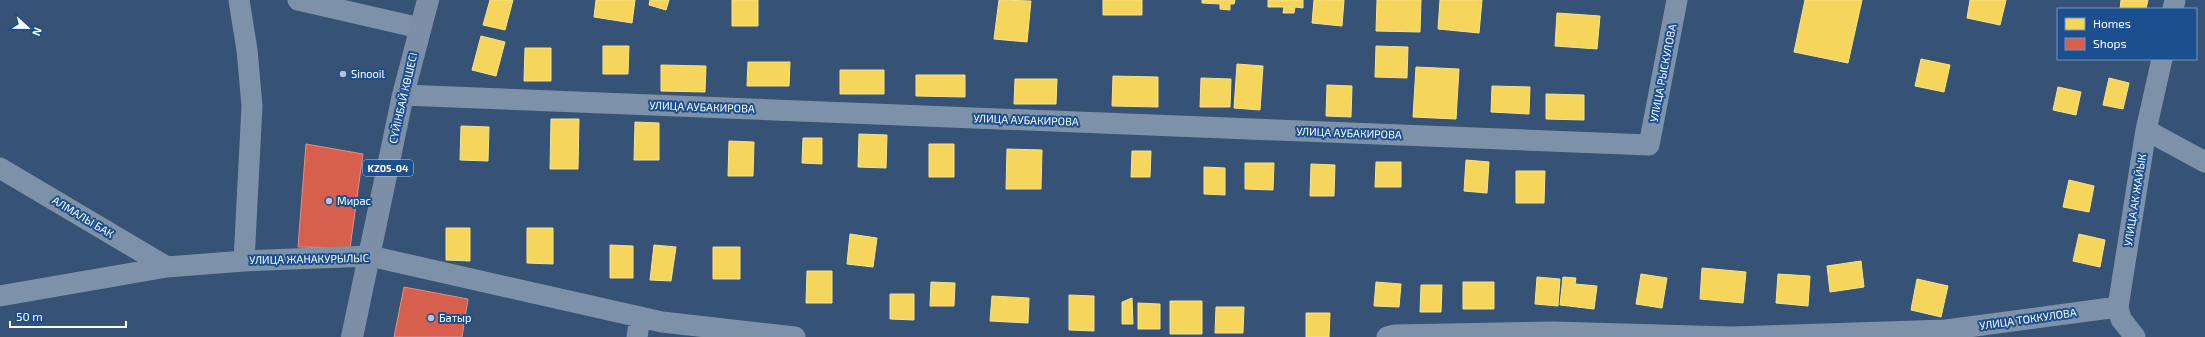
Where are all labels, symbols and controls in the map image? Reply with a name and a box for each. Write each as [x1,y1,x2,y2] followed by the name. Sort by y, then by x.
[8,8,48,48] north arrow
[2057,8,2197,60] legend
[2093,16,2131,30] text: Homes
[1647,22,1678,123] street label: УЛИЦА РЫСКУЛОВА
[30,26,45,38] text: N
[2093,36,2127,50] text: Shops
[386,51,419,145] street label: СҮЙІНБАЙ КӨШЕСІ
[351,67,386,80] place label: Sinooil
[338,69,348,79] marker: Sinooil
[649,98,755,115] street label: УЛИЦА АУБАКИРОВА
[973,111,1079,128] street label: УЛИЦА АУБАКИРОВА
[1296,124,1402,141] street label: УЛИЦА АУБАКИРОВА
[2121,152,2148,247] street label: УЛИЦА АК ЖАЙЫК
[363,160,413,176] road number: KZ05-04
[50,193,117,240] street label: АЛМАЛЫ БАК
[337,194,371,207] place label: Мирас
[324,196,334,206] marker: Мирас
[249,251,369,266] street label: УЛИЦА ЖАНАКУРЫЛЫС
[10,303,126,329] scale bar
[1978,305,2078,332] street label: УЛИЦА ТОККУЛОВА
[16,309,43,323] text: 50 m
[439,311,471,324] place label: Батыр
[426,313,436,323] marker: Батыр

